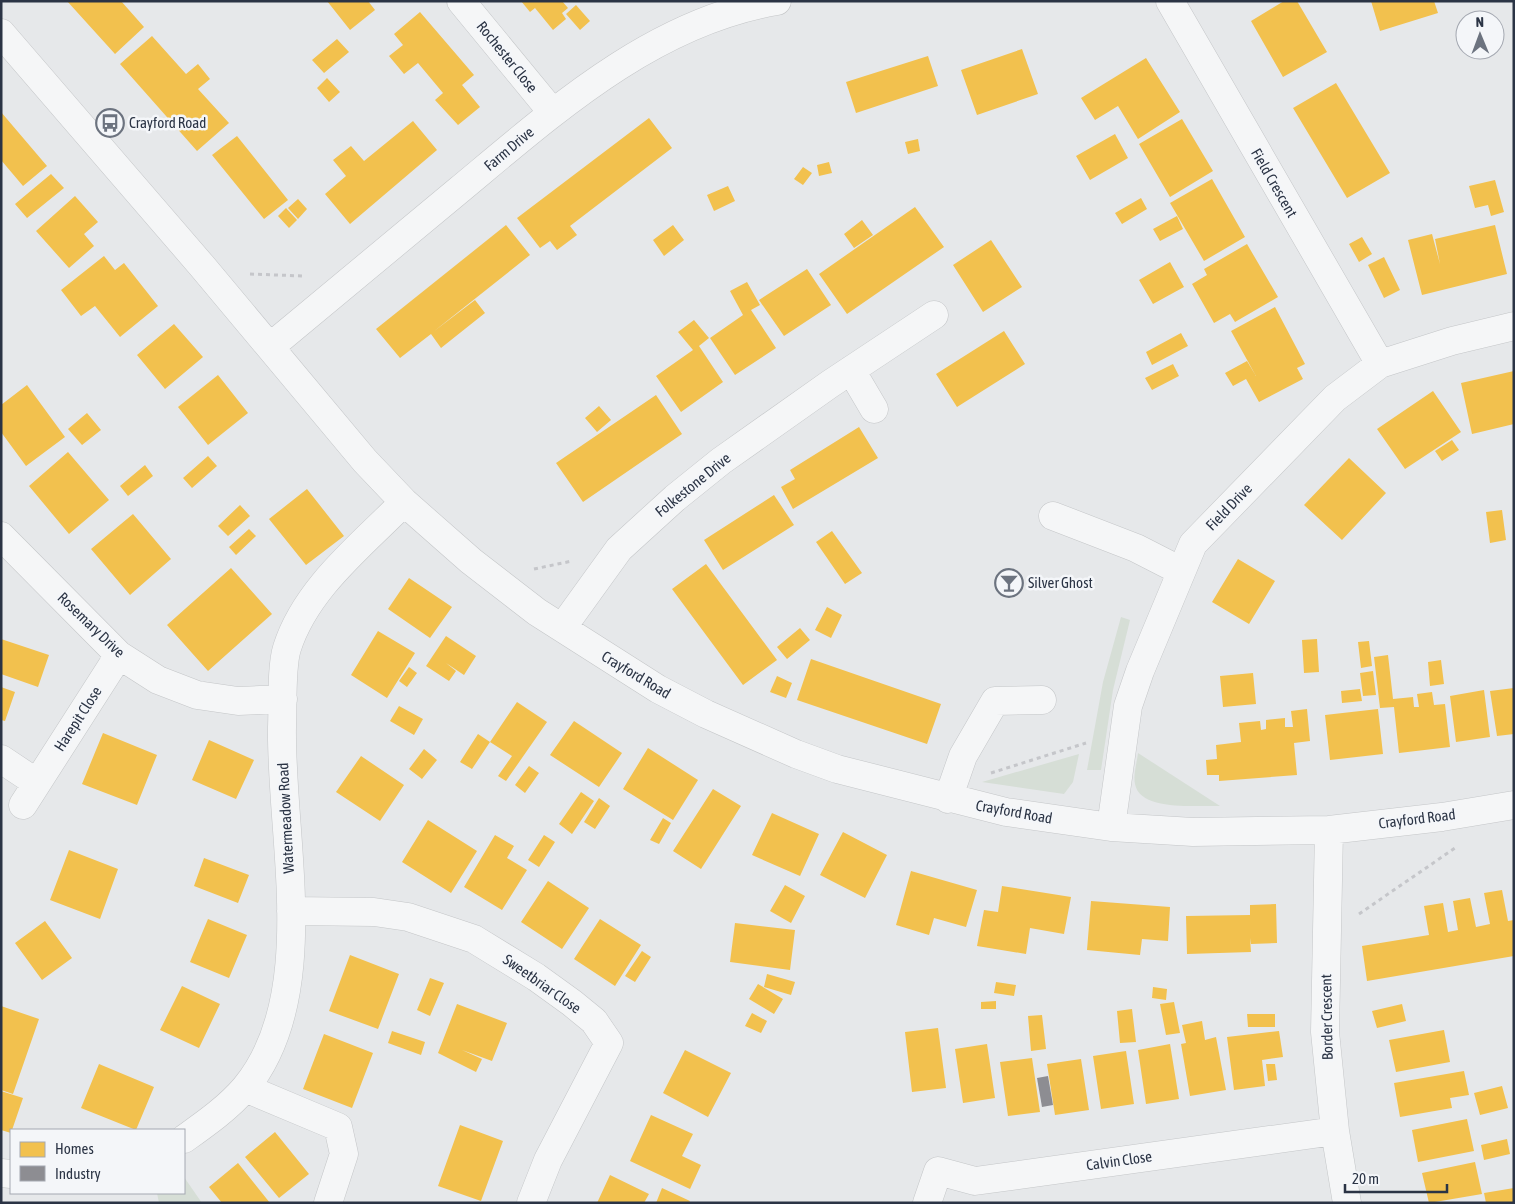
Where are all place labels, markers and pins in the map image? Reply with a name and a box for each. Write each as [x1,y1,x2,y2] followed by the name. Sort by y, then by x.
[95,108,125,138] bus stop icon: Crayford Road
[129,114,206,131] place label: Crayford Road
[994,568,1024,598] bar icon: Silver Ghost
[1028,574,1093,591] place label: Silver Ghost

